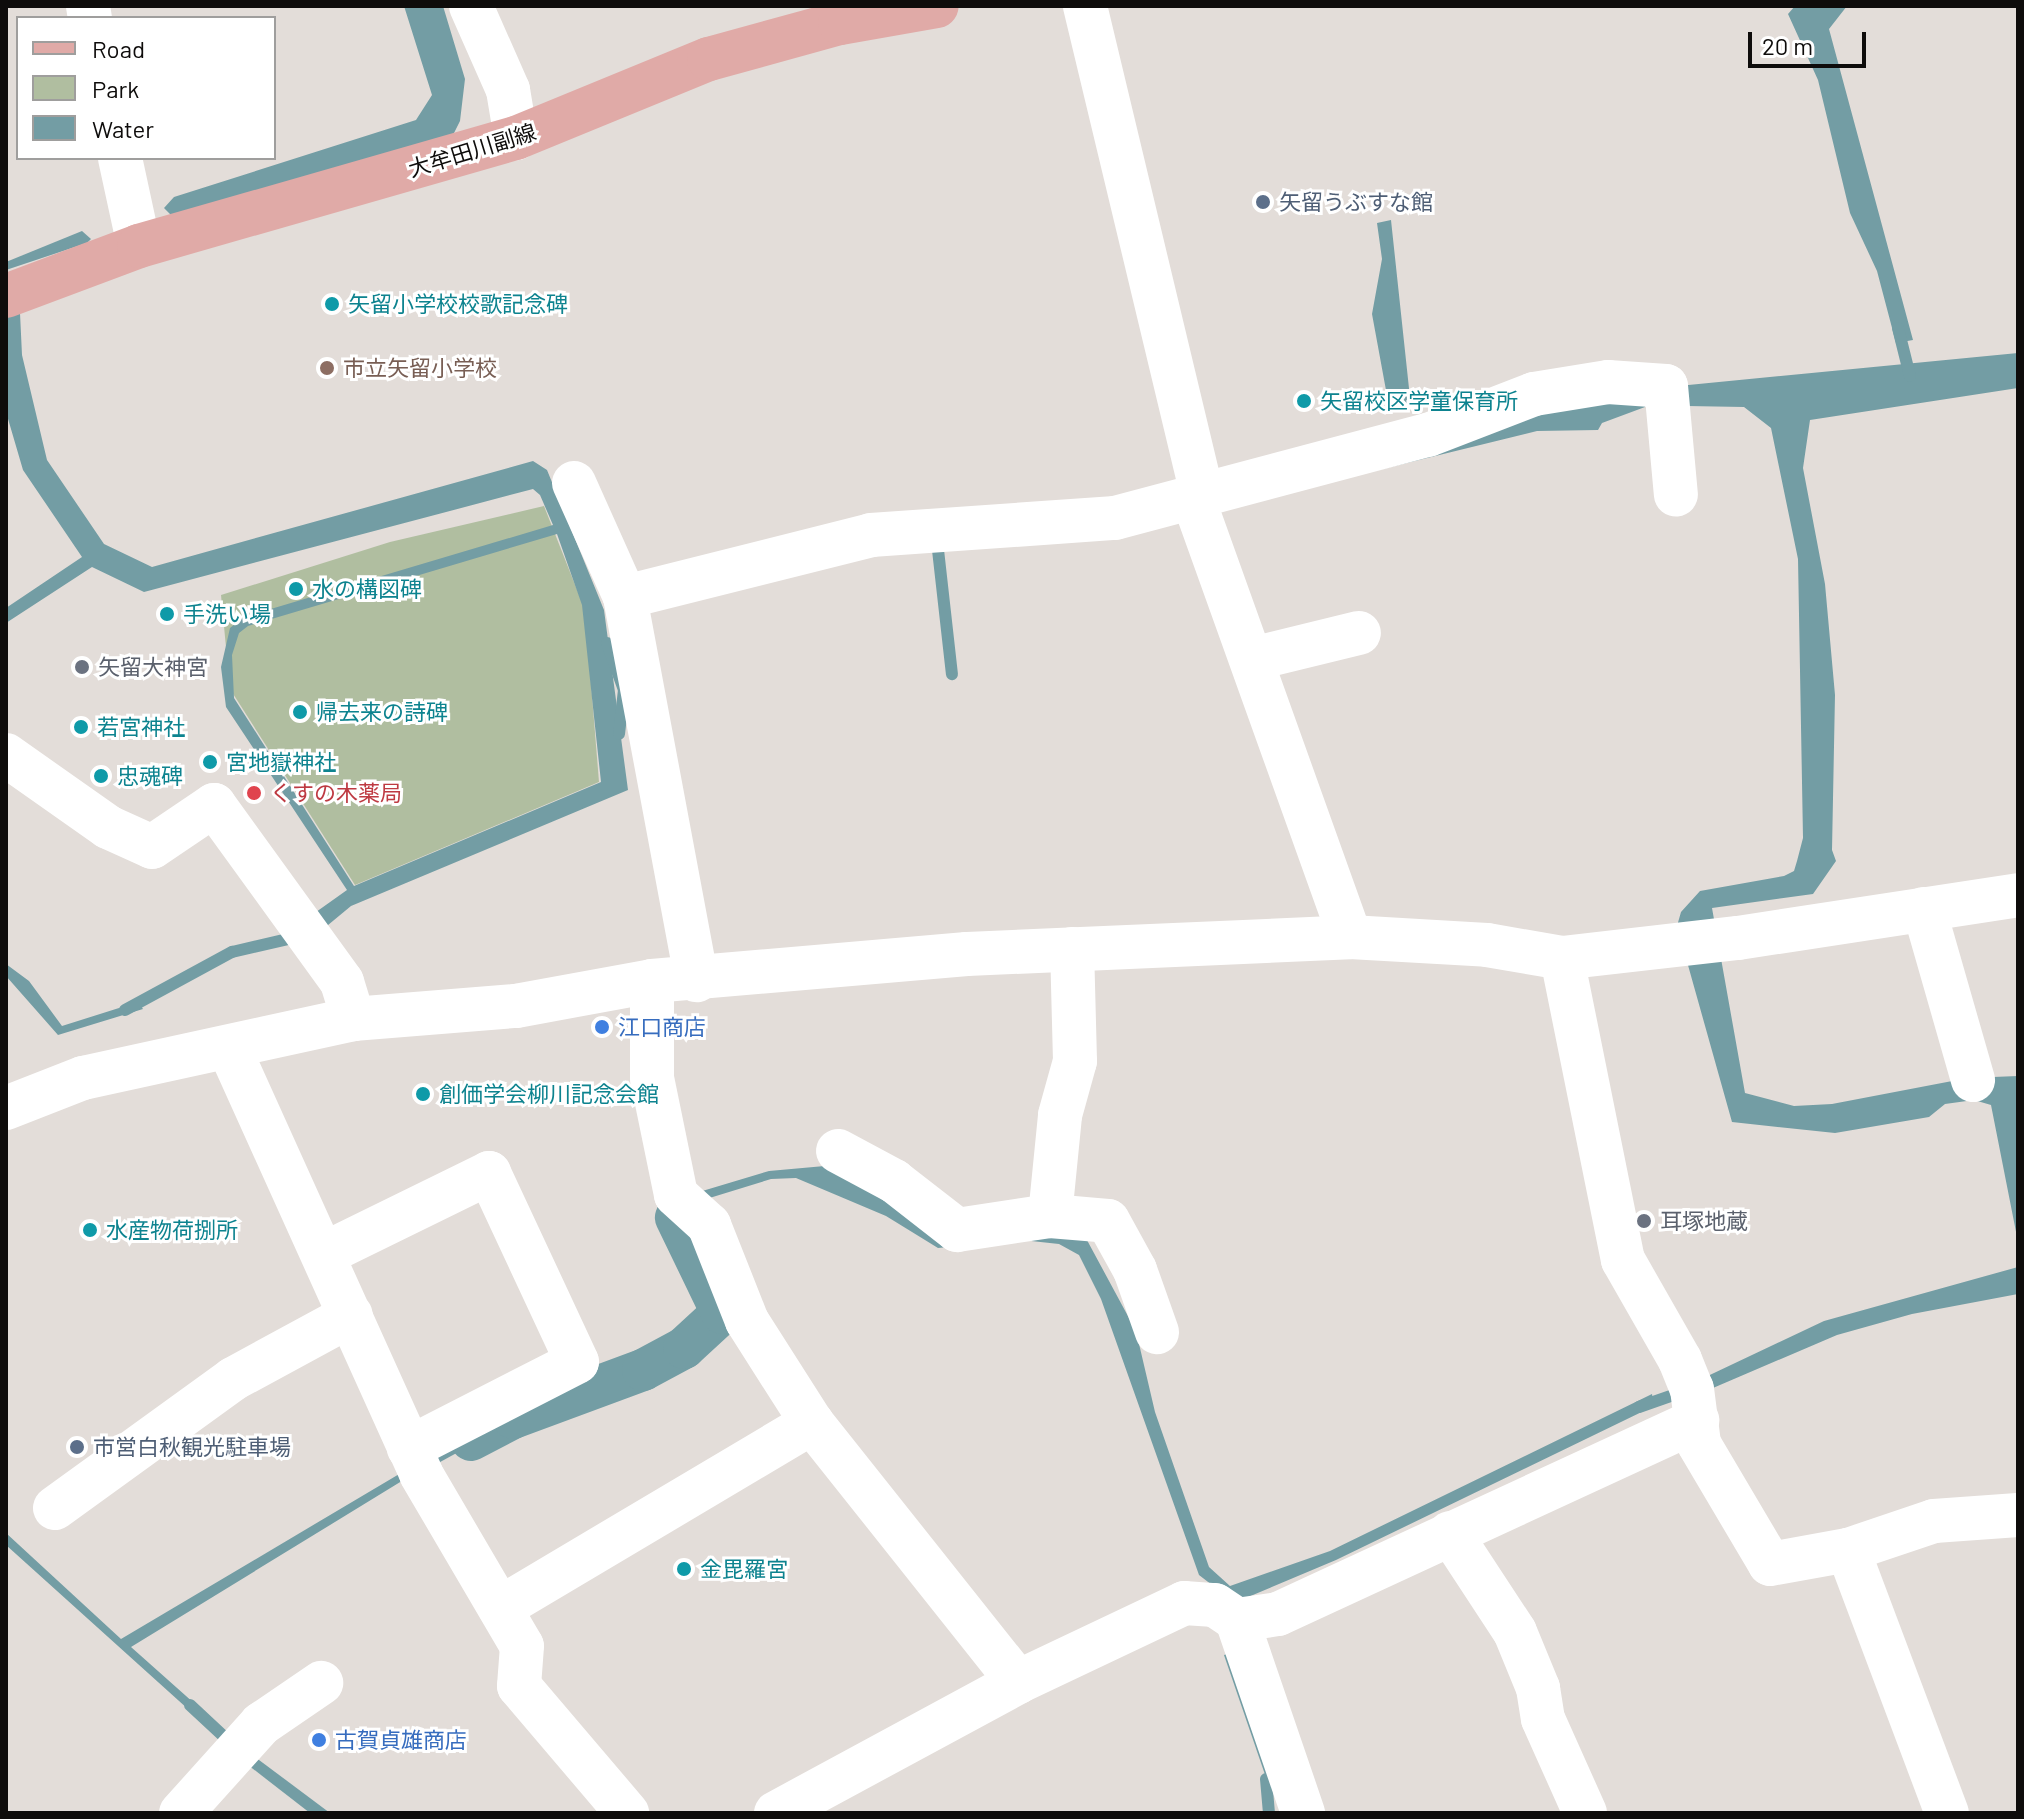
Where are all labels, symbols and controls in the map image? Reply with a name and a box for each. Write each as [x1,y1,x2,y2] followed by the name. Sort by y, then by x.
[16,16,276,160] legend
[1752,16,1870,66] scale bar
[1762,31,1813,60] text: 20 m
[92,34,145,63] text: Road
[92,74,139,103] text: Park
[92,114,154,143] text: Water
[405,118,539,182] street label: 大牟田川副線
[1279,189,1433,215] place label: 矢留うぶすな館
[1254,193,1272,211] marker: 矢留うぶすな館
[348,291,568,317] place label: 矢留小学校校歌記念碑
[323,295,341,313] marker: 矢留小学校校歌記念碑
[343,355,497,381] place label: 市立矢留小学校
[318,359,336,377] marker: 市立矢留小学校
[1320,388,1518,414] place label: 矢留校区学童保育所
[1295,392,1313,410] marker: 矢留校区学童保育所
[312,576,422,602] place label: 水の構図碑
[287,580,305,598] marker: 水の構図碑
[183,601,271,627] place label: 手洗い場
[158,605,176,623] marker: 手洗い場
[98,654,208,680] place label: 矢留大神宮
[73,658,91,676] marker: 矢留大神宮
[316,699,448,725] place label: 帰去来の詩碑
[291,703,309,721] marker: 帰去来の詩碑
[97,714,185,740] place label: 若宮神社
[72,718,90,736] marker: 若宮神社
[226,749,336,775] place label: 宮地嶽神社
[201,753,219,771] marker: 宮地嶽神社
[117,763,183,789] place label: 忠魂碑
[92,767,110,785] marker: 忠魂碑
[270,780,402,806] place label: くすの木薬局
[245,784,263,802] marker: くすの木薬局
[618,1014,706,1040] place label: 江口商店
[593,1018,611,1036] marker: 江口商店
[439,1081,659,1107] place label: 創価学会柳川記念会館
[414,1085,432,1103] marker: 創価学会柳川記念会館
[1660,1208,1748,1234] place label: 耳塚地蔵
[1635,1212,1653,1230] marker: 耳塚地蔵
[106,1217,238,1243] place label: 水産物荷捌所
[81,1221,99,1239] marker: 水産物荷捌所
[93,1434,291,1460] place label: 市営白秋観光駐車場
[68,1438,86,1456] marker: 市営白秋観光駐車場
[700,1556,788,1582] place label: 金毘羅宮
[675,1560,693,1578] marker: 金毘羅宮
[335,1727,467,1753] place label: 古賀貞雄商店
[310,1731,328,1749] marker: 古賀貞雄商店

